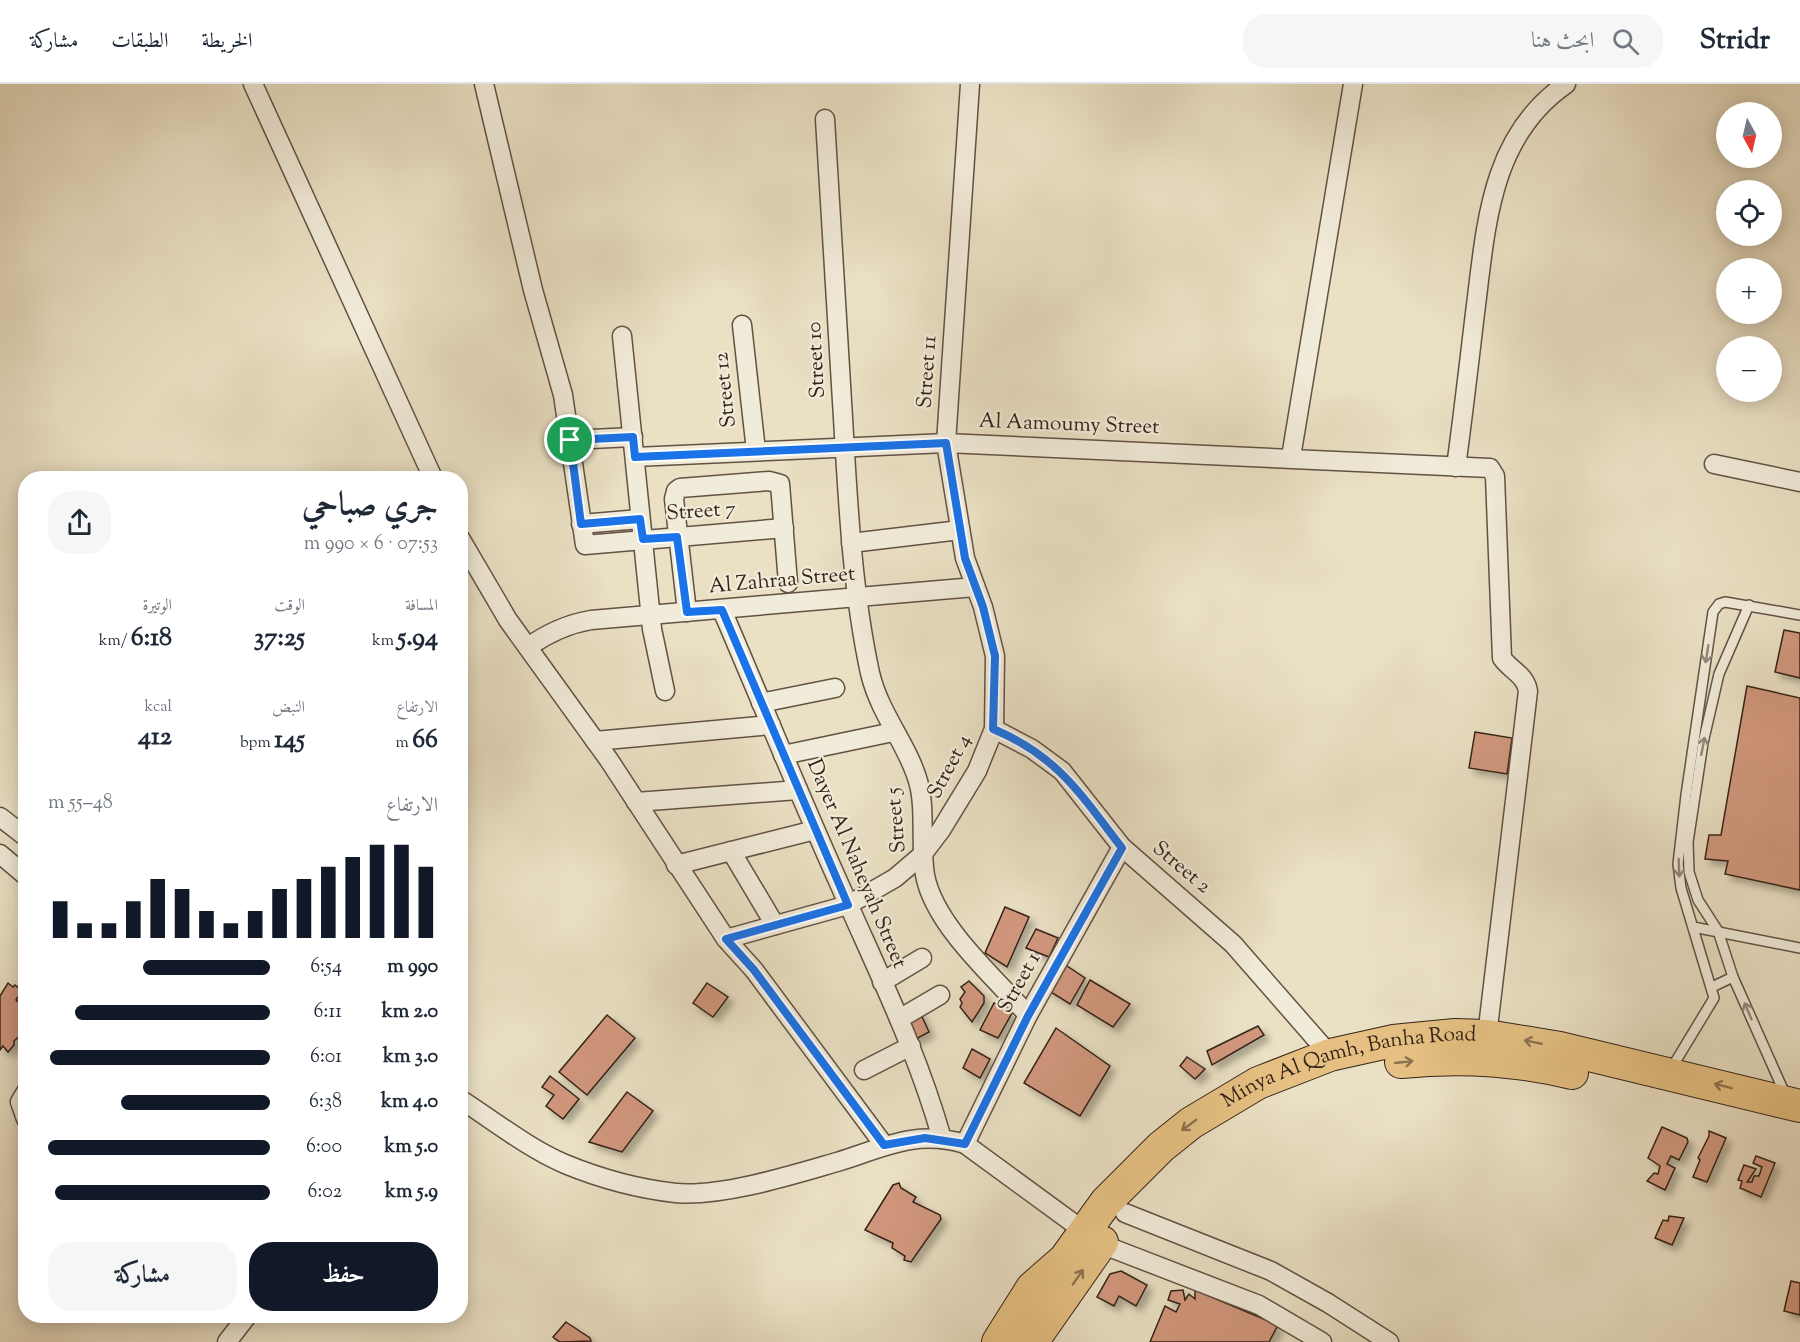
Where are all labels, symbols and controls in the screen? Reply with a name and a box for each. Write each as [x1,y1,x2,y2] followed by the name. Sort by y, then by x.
[1243,14,1663,68] search box
[1699,21,1770,61] text: Stridr
[1609,25,1642,58] icon: search
[1531,26,1594,58] text: ابحث هنا
[30,27,78,57] text: مشاركة
[111,27,168,57] text: الطبقات
[201,27,253,57] text: الخريطة
[1716,102,1782,168] north arrow
[1716,102,1782,402] map controls
[1716,180,1782,246] button: locate
[1716,258,1782,324] button: +
[800,321,834,399] street label: Street 10
[910,335,946,409] street label: Street 11
[1716,336,1782,402] button: −
[707,351,745,429] street label: Street 12
[978,407,1160,443] street label: Al Aamoumy Street
[544,414,595,465] pin
[553,423,586,456] icon: arrive
[302,483,438,531] text: جري صباحي
[48,491,111,554] button: share
[665,495,737,529] street label: Street 7
[304,530,438,559] text: 07:53 · 6 × 990 m
[708,560,856,602] street label: Al Zahraa Street
[142,595,172,618] text: الوتيرة
[274,595,305,618] text: الوقت
[405,595,438,618] text: المسافة
[131,620,172,657] text: 6:18
[254,620,305,657] text: 37:25
[397,620,438,657] text: 5.94
[99,630,131,653] text: /km
[372,630,397,653] text: km
[1701,644,1712,664] one-way arrow
[145,696,172,719] text: kcal
[272,697,305,720] text: النبض
[396,697,438,720] text: الارتفاع
[138,719,172,756] text: 412
[274,722,305,759] text: 145
[412,722,438,759] text: 66
[920,729,980,805] street label: Street 4
[240,732,274,755] text: bpm
[395,732,412,755] text: m
[1698,737,1709,757] one-way arrow
[798,755,914,973] street label: Dayer Al Naheyah Street
[879,786,915,854] street label: Street 5
[48,789,113,818] text: 48–55 m
[386,792,438,821] text: الارتفاع
[1145,834,1217,902] street label: Street 2
[1674,858,1685,878] one-way arrow
[991,947,1049,1019] street label: Street 1
[310,953,342,982] text: 6:54
[387,953,438,982] text: 990 m
[313,998,342,1027] text: 6:11
[382,998,438,1027] text: 2.0 km
[1742,1003,1753,1021] one-way arrow
[1216,1020,1477,1116] street label: Minya Al Qamh, Banha Road
[1524,1036,1543,1047] one-way arrow
[310,1043,342,1072] text: 6:01
[383,1043,438,1072] text: 3.0 km
[1394,1056,1414,1067] one-way arrow
[1714,1080,1733,1092] one-way arrow
[309,1088,342,1117] text: 6:38
[381,1088,438,1117] text: 4.0 km
[1182,1119,1198,1131] one-way arrow
[306,1133,342,1162] text: 6:00
[384,1133,438,1162] text: 5.0 km
[308,1178,342,1207] text: 6:02
[385,1178,438,1207] text: 5.9 km
[48,1242,237,1311] button: مشاركة
[249,1242,438,1311] button: حفظ
[1072,1269,1084,1286] one-way arrow

